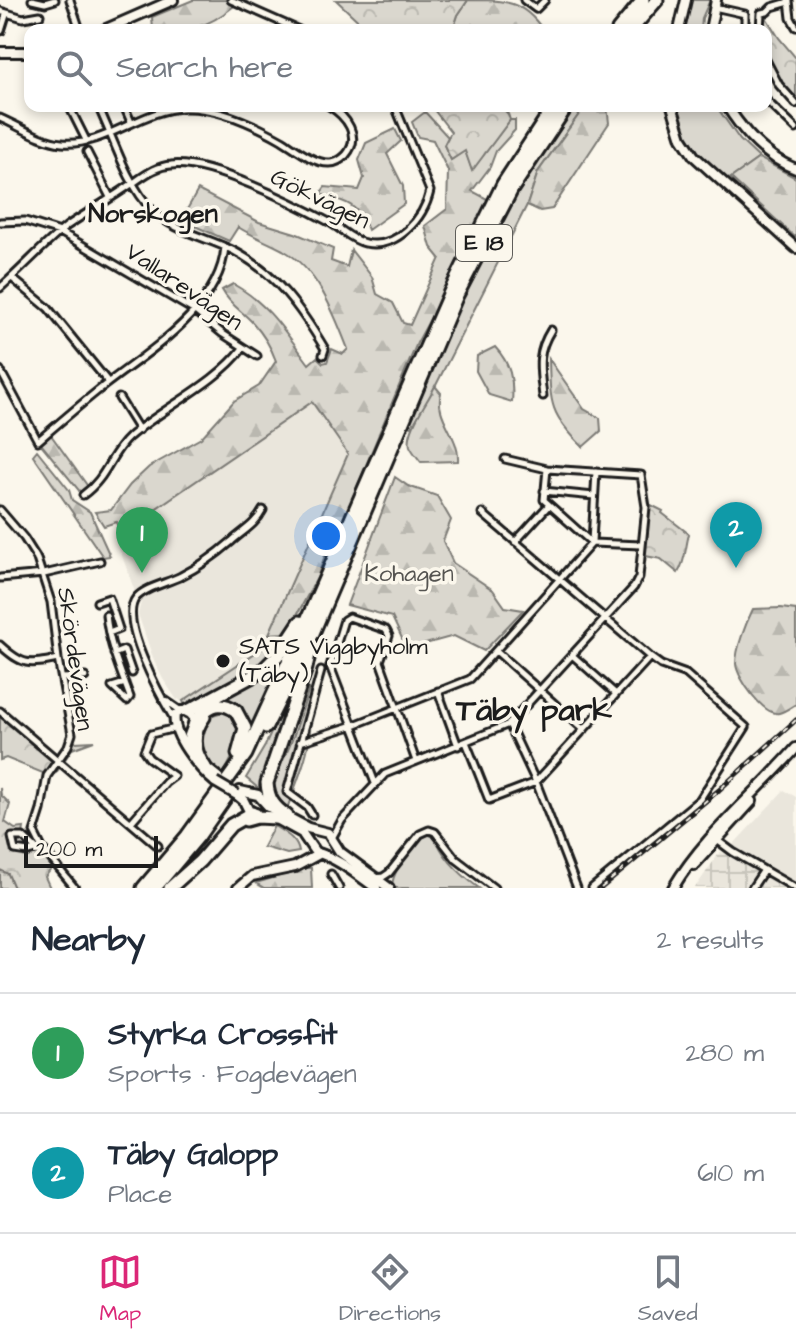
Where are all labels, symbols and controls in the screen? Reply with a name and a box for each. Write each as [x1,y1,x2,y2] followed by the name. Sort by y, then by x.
[24,24,772,112] search box
[52,46,96,90] icon: search
[116,47,293,89] text: Search here
[264,160,375,239] street label: Gökvägen
[88,196,218,235] district label: Norskogen
[456,225,512,261] road number: E 18
[118,235,250,340] street label: Vallarevägen
[710,502,762,568] pin: 2
[116,507,168,573] pin: 1
[306,516,346,556] your location
[364,557,454,592] park label: Kohagen
[47,585,102,733] street label: Skördevägen
[239,630,428,693] place label: SATS Viggbyholm (Täby)
[214,652,232,670] marker: SATS Viggbyholm (Täby)
[455,688,612,734] district label: Täby park
[24,832,158,868] scale bar
[36,834,102,865] text: 200 m
[32,916,146,964] text: Nearby
[656,922,764,958] text: 2 results
[108,1014,337,1056] text: Styrka Crossfit
[56,1035,60,1071] text: 1
[685,1035,764,1071] text: 280 m
[108,1056,357,1092] text: Sports · Fogdevägen
[108,1134,278,1176] text: Täby Galopp
[51,1155,65,1191] text: 2
[697,1155,764,1191] text: 610 m
[108,1176,172,1212] text: Place
[98,1250,142,1329] tab: Map
[339,1250,441,1329] tab: Directions
[638,1250,698,1329] tab: Saved

